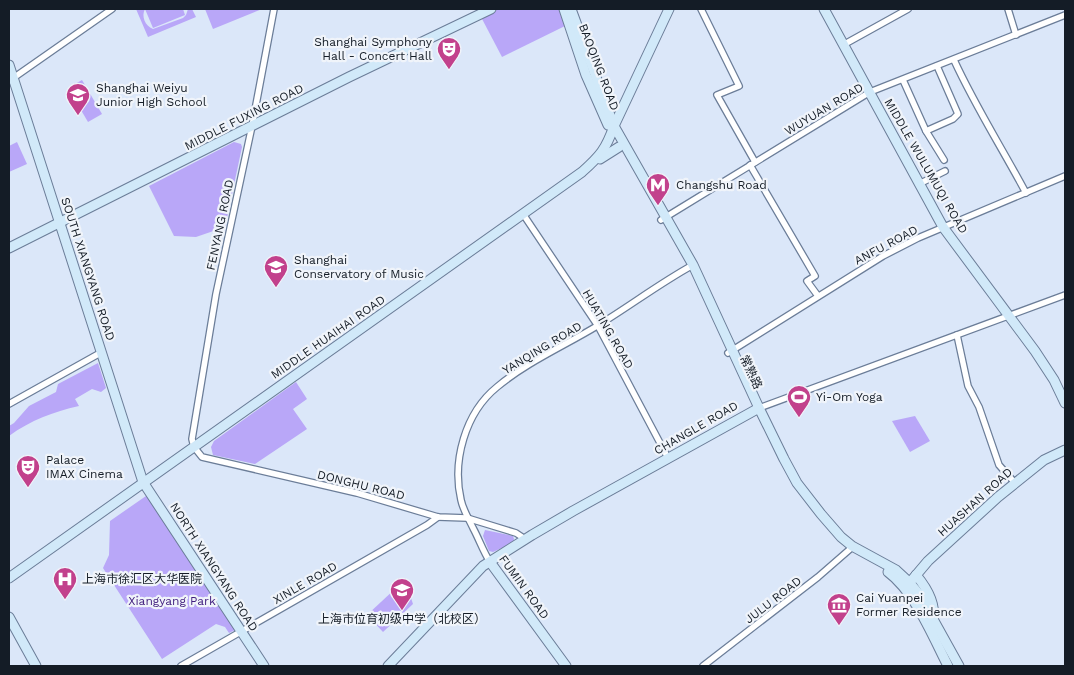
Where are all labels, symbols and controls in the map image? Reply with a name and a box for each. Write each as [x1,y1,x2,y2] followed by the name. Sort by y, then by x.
[576,22,622,112] street label: BAOQING ROAD
[314,35,433,63] place label: Shanghai Symphony Hall - Concert Hall
[436,36,462,70] theatre icon: Shanghai Symphony Hall - Concert Hall
[782,80,866,138] street label: WUYUAN ROAD
[96,81,207,109] place label: Shanghai Weiyu Junior High School
[182,81,306,153] street label: MIDDLE FUXING ROAD
[65,82,91,116] school or university icon: Shanghai Weiyu Junior High School
[881,96,971,236] street label: MIDDLE WULUMUQI ROAD
[645,172,671,206] metro station icon: Changshu Road
[204,178,236,272] street label: FENYANG ROAD
[676,178,767,192] place label: Changshu Road
[58,195,118,343] street label: SOUTH XIANGYANG ROAD
[852,222,920,268] street label: ANFU ROAD
[294,253,424,281] place label: Shanghai Conservatory of Music
[263,254,289,288] school or university icon: Shanghai Conservatory of Music
[580,287,636,371] street label: HUATING ROAD
[268,292,388,382] street label: MIDDLE HUAIHAI ROAD
[500,319,584,377] street label: YANQING ROAD
[737,353,765,391] street label: 常熟路
[786,384,812,418] sports icon: Yi-Om Yoga
[816,390,883,404] place label: Yi-Om Yoga
[652,398,740,458] street label: CHANGLE ROAD
[46,453,123,481] place label: Palace IMAX Cinema
[15,454,41,488] theatre icon: Palace IMAX Cinema
[935,465,1015,539] street label: HUASHAN ROAD
[316,467,406,503] street label: DONGHU ROAD
[167,500,261,634] street label: NORTH XIANGYANG ROAD
[496,552,552,622] street label: FUMIN ROAD
[270,559,340,607] street label: XINLE ROAD
[52,566,78,600] hospital icon: 上海市徐汇区大华医院
[82,572,202,586] place label: 上海市徐汇区大华医院
[742,574,804,626] street label: JULU ROAD
[389,577,415,611] school or university icon: 上海市位育初级中学（北校区）
[856,591,962,619] place label: Cai Yuanpei Former Residence
[826,592,852,626] museum icon: Cai Yuanpei Former Residence
[128,594,216,608] park label: Xiangyang Park
[318,612,486,626] place label: 上海市位育初级中学（北校区）

